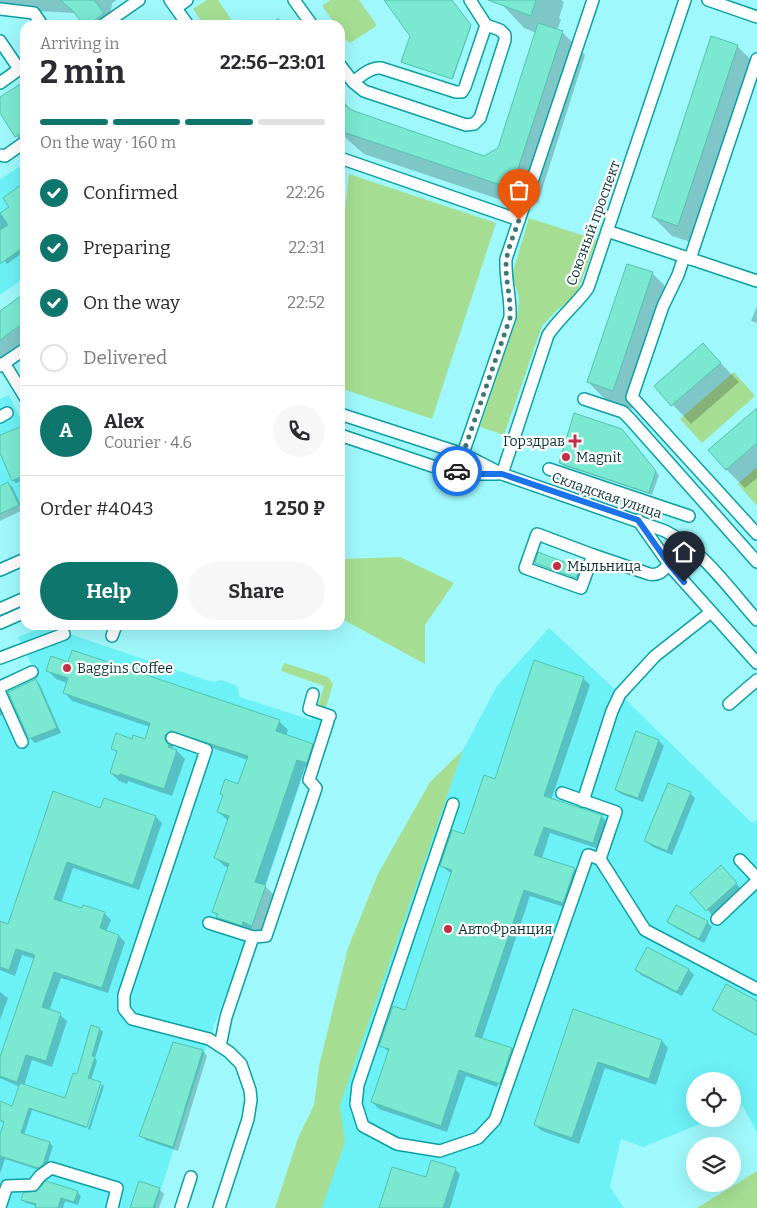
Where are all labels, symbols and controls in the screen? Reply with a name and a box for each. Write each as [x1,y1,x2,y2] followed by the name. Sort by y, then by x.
[40,34,119,53] text: Arriving in
[220,51,325,74] text: 22:56–23:01
[40,53,125,91] text: 2 min
[40,133,176,152] text: On the way · 160 m
[563,158,624,288] street label: Союзный проспект
[498,169,540,220] pin
[505,176,533,204] icon: bag
[40,179,68,207] icon: check
[83,181,178,204] text: Confirmed
[286,183,325,202] text: 22:26
[40,234,68,262] icon: check
[83,236,171,259] text: Preparing
[289,238,325,257] text: 22:31
[40,289,68,317] icon: check
[83,291,180,314] text: On the way
[287,293,325,312] text: 22:52
[83,346,167,369] text: Delivered
[273,405,325,457] button: phone
[104,410,144,433] text: Alex
[59,419,73,442] text: A
[104,433,192,452] text: Courier · 4.6
[503,433,565,450] place label: Горздрав
[569,435,581,447] marker: Горздрав
[432,446,482,496] courier
[576,449,622,466] place label: Magnit
[560,451,572,463] marker: Magnit
[443,457,471,485] icon: car
[549,469,665,522] street label: Складская улица
[40,497,154,520] text: Order #4043
[264,497,325,520] text: 1 250 ₽
[663,531,705,582] pin
[670,538,698,566] icon: home
[567,558,642,575] place label: Мыльница
[551,560,563,572] marker: Мыльница
[40,562,178,620] button: Help
[188,562,325,620] button: Share
[77,660,173,677] place label: Baggins Coffee
[61,662,73,674] marker: Baggins Coffee
[458,921,553,938] place label: АвтоФранция
[442,923,454,935] marker: АвтоФранция
[686,1072,741,1192] map controls
[686,1072,741,1127] button: locate
[686,1137,741,1192] button: layers

